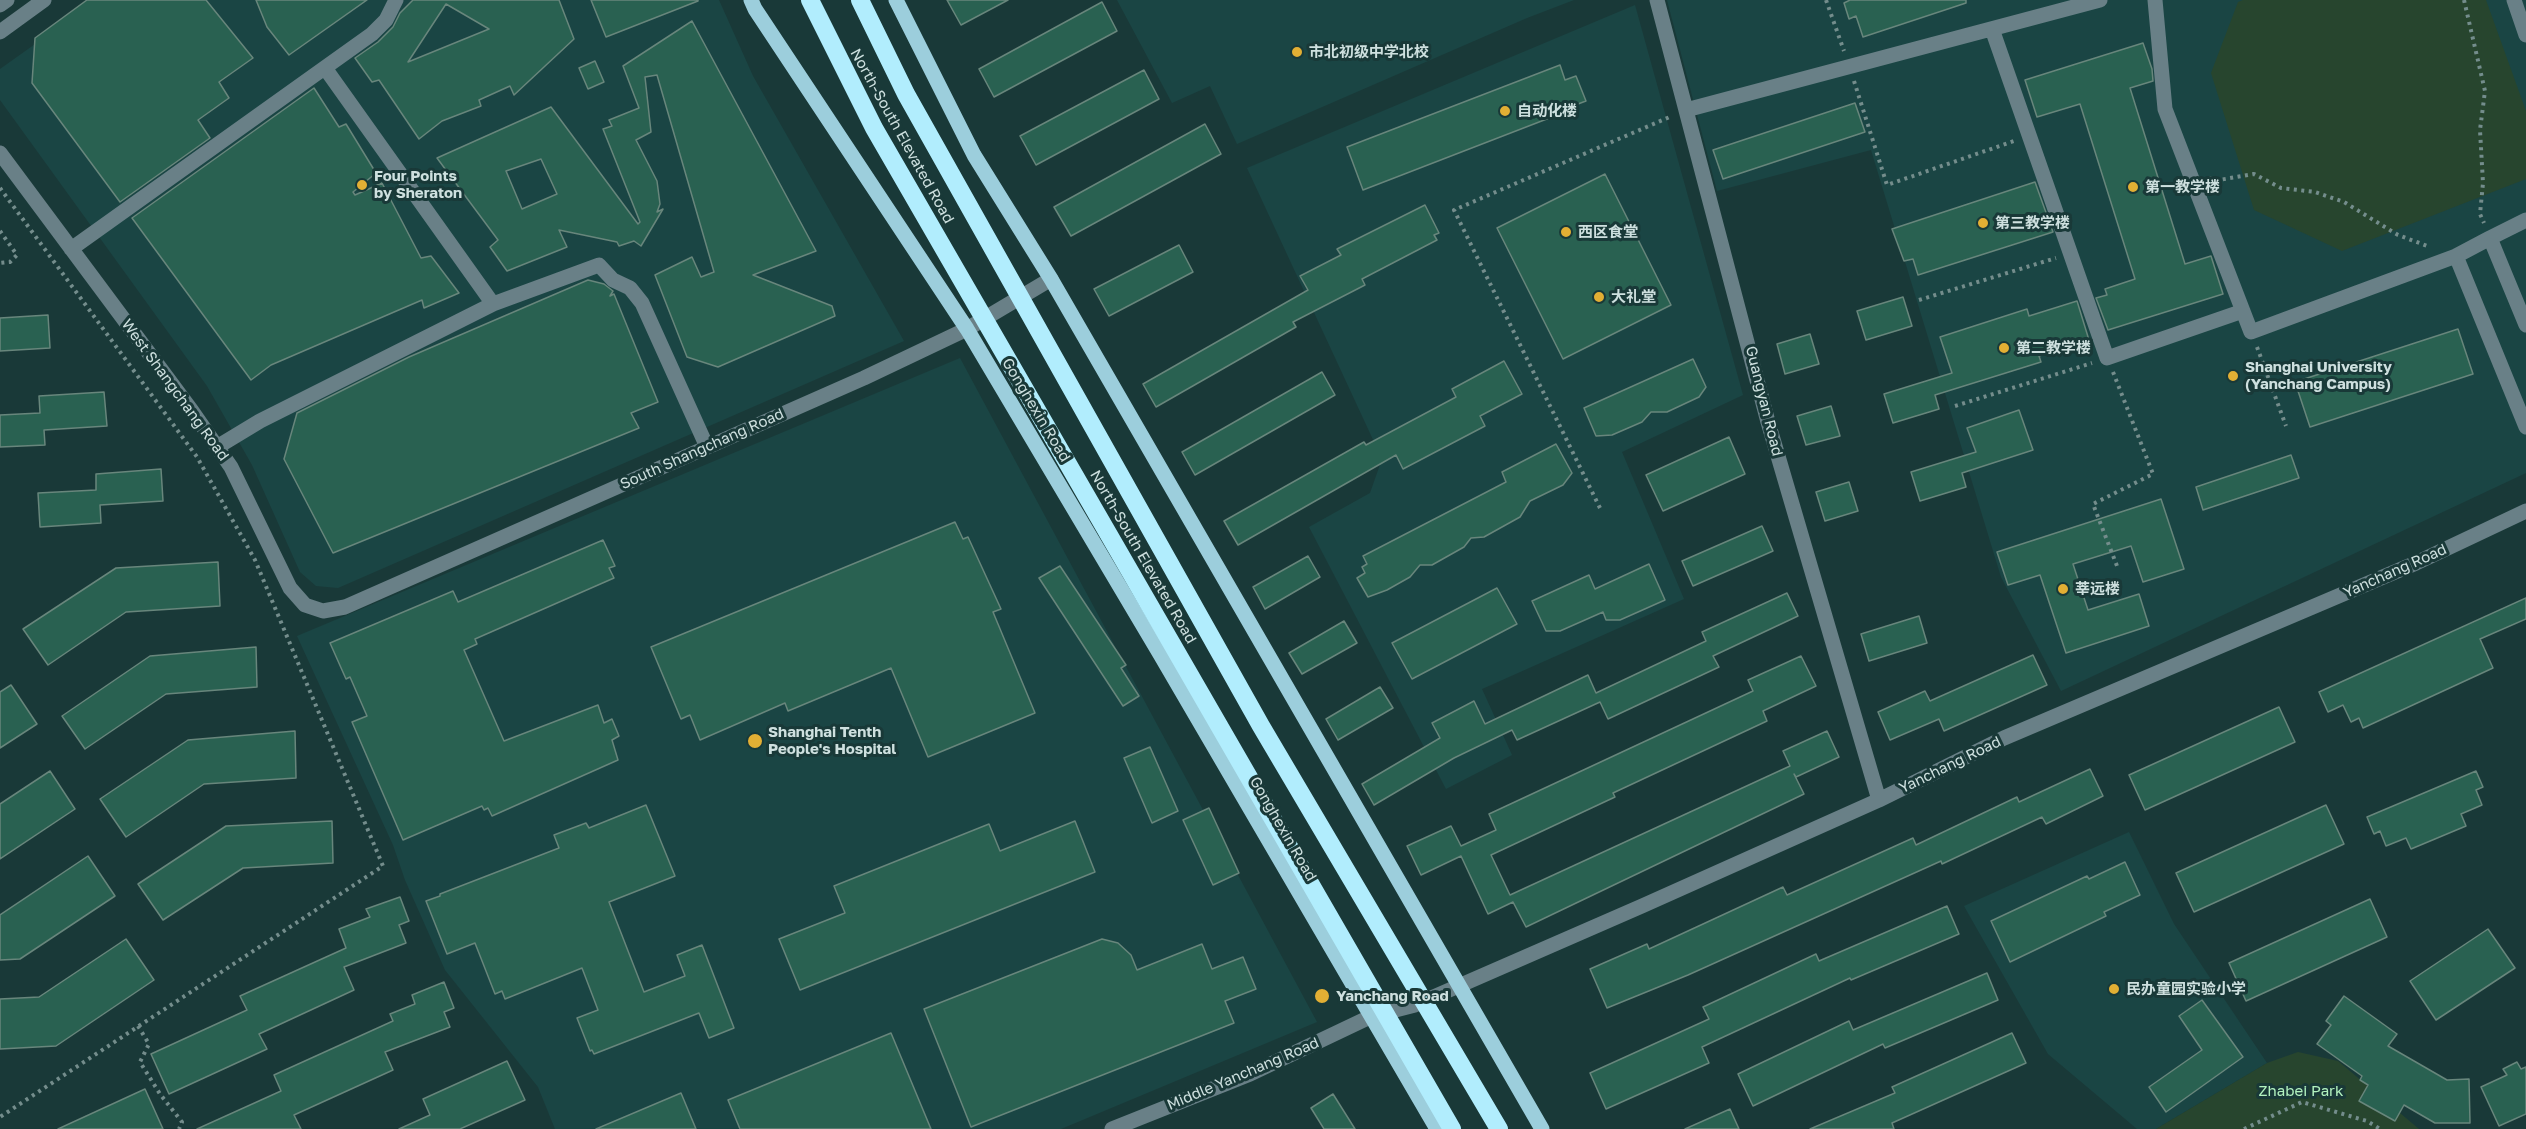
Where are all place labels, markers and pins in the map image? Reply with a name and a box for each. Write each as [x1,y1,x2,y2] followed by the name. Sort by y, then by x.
[1309,43,1429,61] place label: 市北初级中学北校
[1290,45,1304,59] marker: 市北初级中学北校
[1517,102,1577,120] place label: 自动化楼
[1498,104,1512,118] marker: 自动化楼
[374,167,462,202] place label: Four Points by Sheraton
[355,178,369,192] marker: Four Points by Sheraton
[2145,178,2220,196] place label: 第一教学楼
[2126,180,2140,194] marker: 第一教学楼
[1995,214,2070,232] place label: 第三教学楼
[1976,216,1990,230] marker: 第三教学楼
[1578,223,1638,241] place label: 西区食堂
[1559,225,1573,239] marker: 西区食堂
[1611,288,1656,306] place label: 大礼堂
[1592,290,1606,304] marker: 大礼堂
[2016,339,2091,357] place label: 第二教学楼
[1997,341,2011,355] marker: 第二教学楼
[2245,358,2392,393] place label: Shanghai University (Yanchang Campus)
[2226,369,2240,383] marker: Shanghai University (Yanchang Campus)
[2075,580,2120,598] place label: 莘远楼
[2056,582,2070,596] marker: 莘远楼
[768,723,896,758] place label: Shanghai Tenth People's Hospital
[746,732,764,750] marker: Shanghai Tenth People's Hospital
[2126,980,2246,998] place label: 民办童园实验小学
[2107,982,2121,996] marker: 民办童园实验小学
[1313,987,1331,1005] marker: Yanchang Road
[1336,987,1449,1005] place label: Yanchang Road

